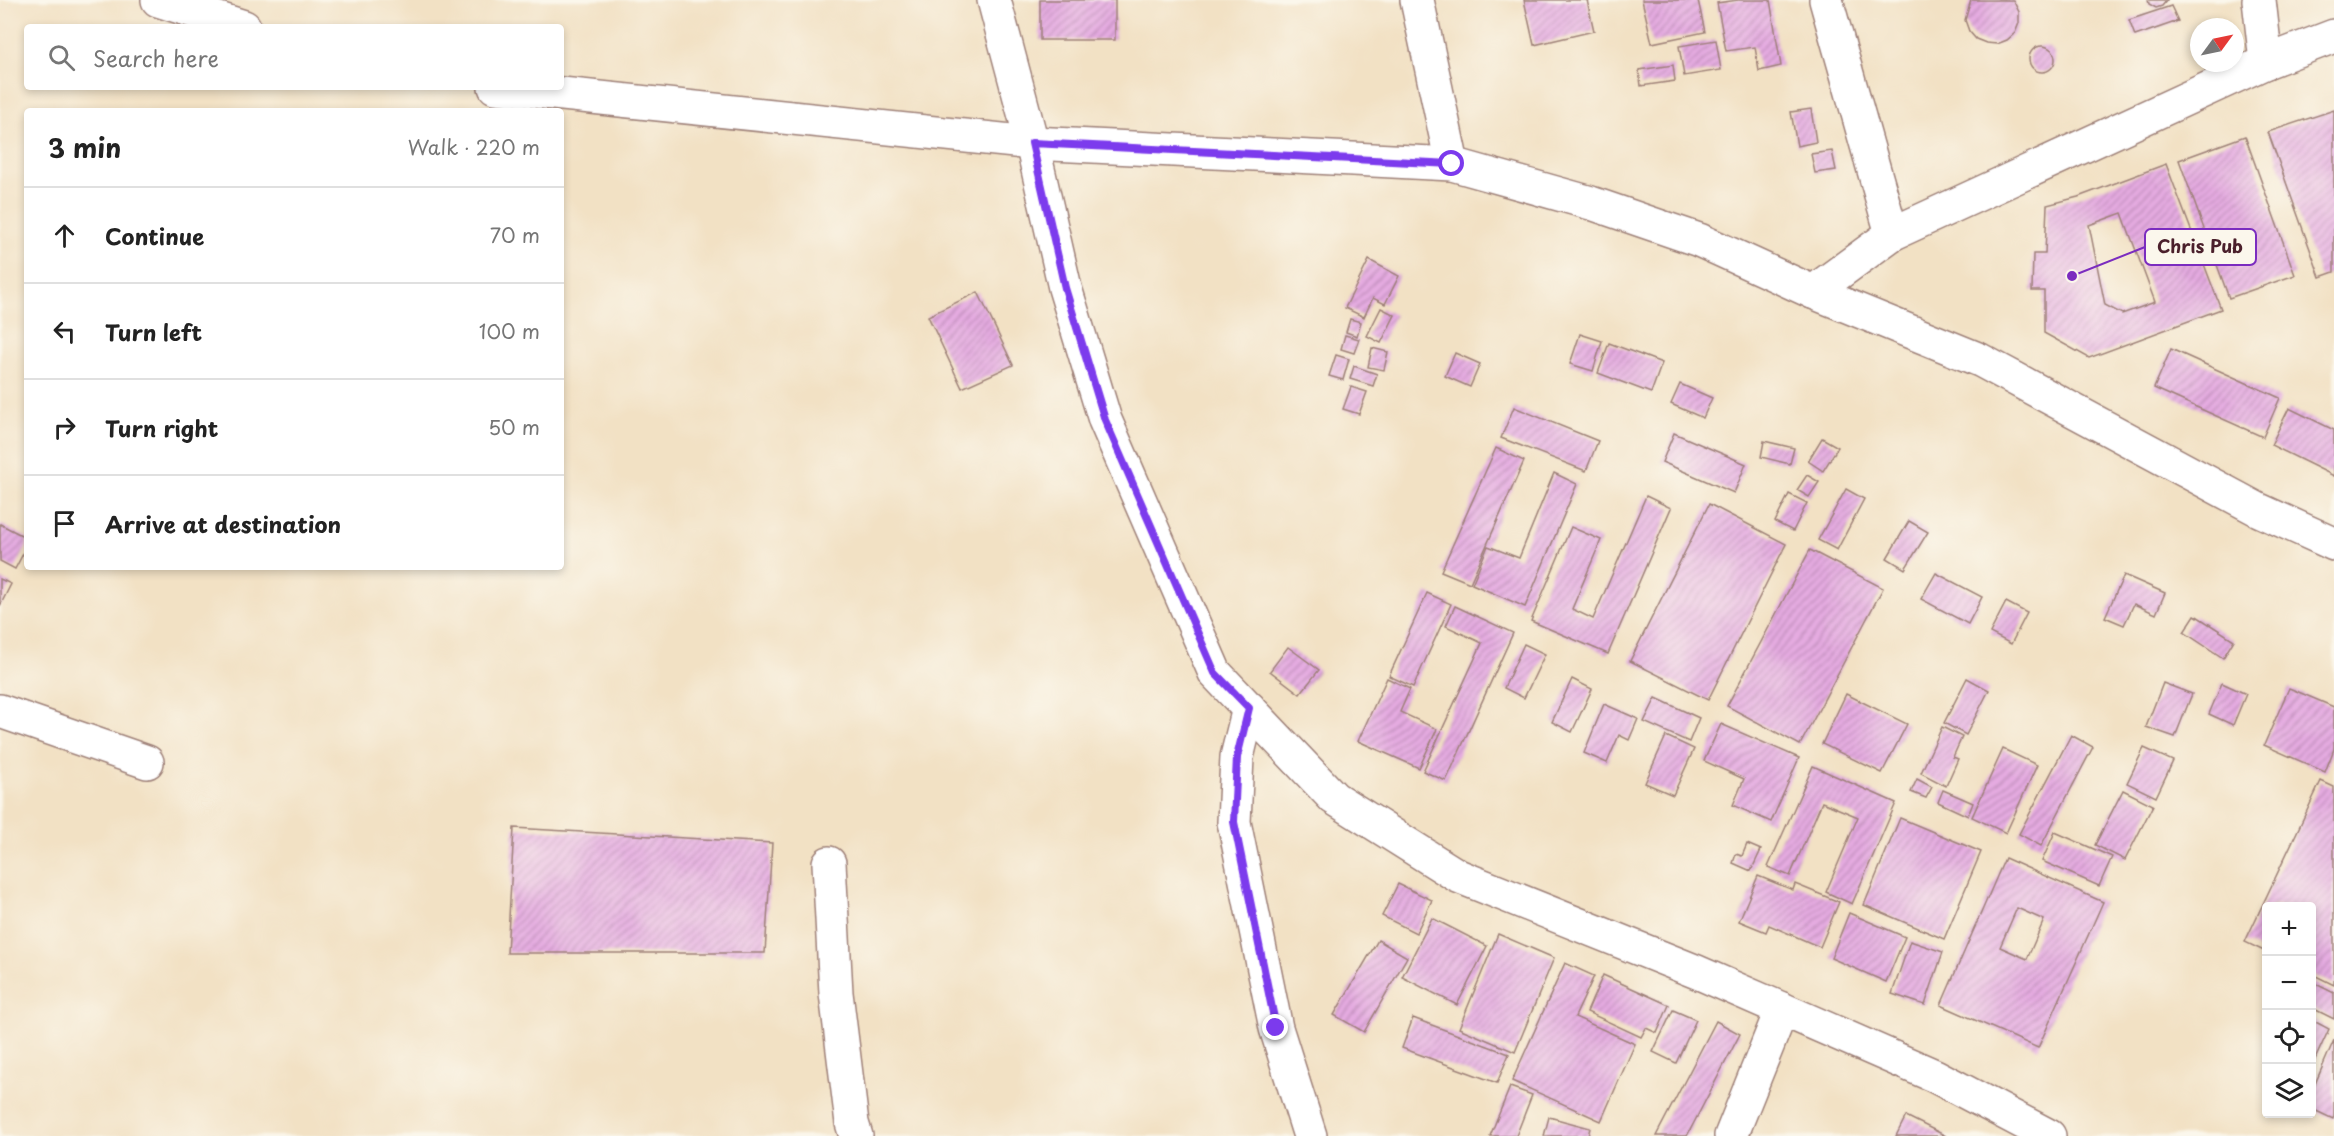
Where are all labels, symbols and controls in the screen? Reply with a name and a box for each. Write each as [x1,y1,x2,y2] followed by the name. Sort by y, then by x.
[2190,18,2244,72] north arrow
[24,24,564,90] search box
[45,41,78,74] icon: search
[93,41,219,74] text: Search here
[48,128,121,167] text: 3 min
[408,132,540,162] text: Walk · 220 m
[1438,150,1464,176] route start
[48,219,81,252] icon: ahead
[105,219,204,252] text: Continue
[490,220,540,250] text: 70 m
[2145,229,2256,265] callout: Chris Pub
[2157,232,2243,259] text: Chris Pub
[48,315,81,348] icon: left
[105,315,202,348] text: Turn left
[479,316,540,346] text: 100 m
[48,411,81,444] icon: right
[105,411,218,444] text: Turn right
[488,412,540,442] text: 50 m
[48,507,81,540] icon: arrive
[105,507,341,540] text: Arrive at destination
[2262,902,2316,1118] map controls
[2262,902,2316,956] button: +
[2262,956,2316,1010] button: −
[2262,1010,2316,1064] button: locate
[1262,1014,1288,1040] route end
[2262,1064,2316,1118] button: layers

